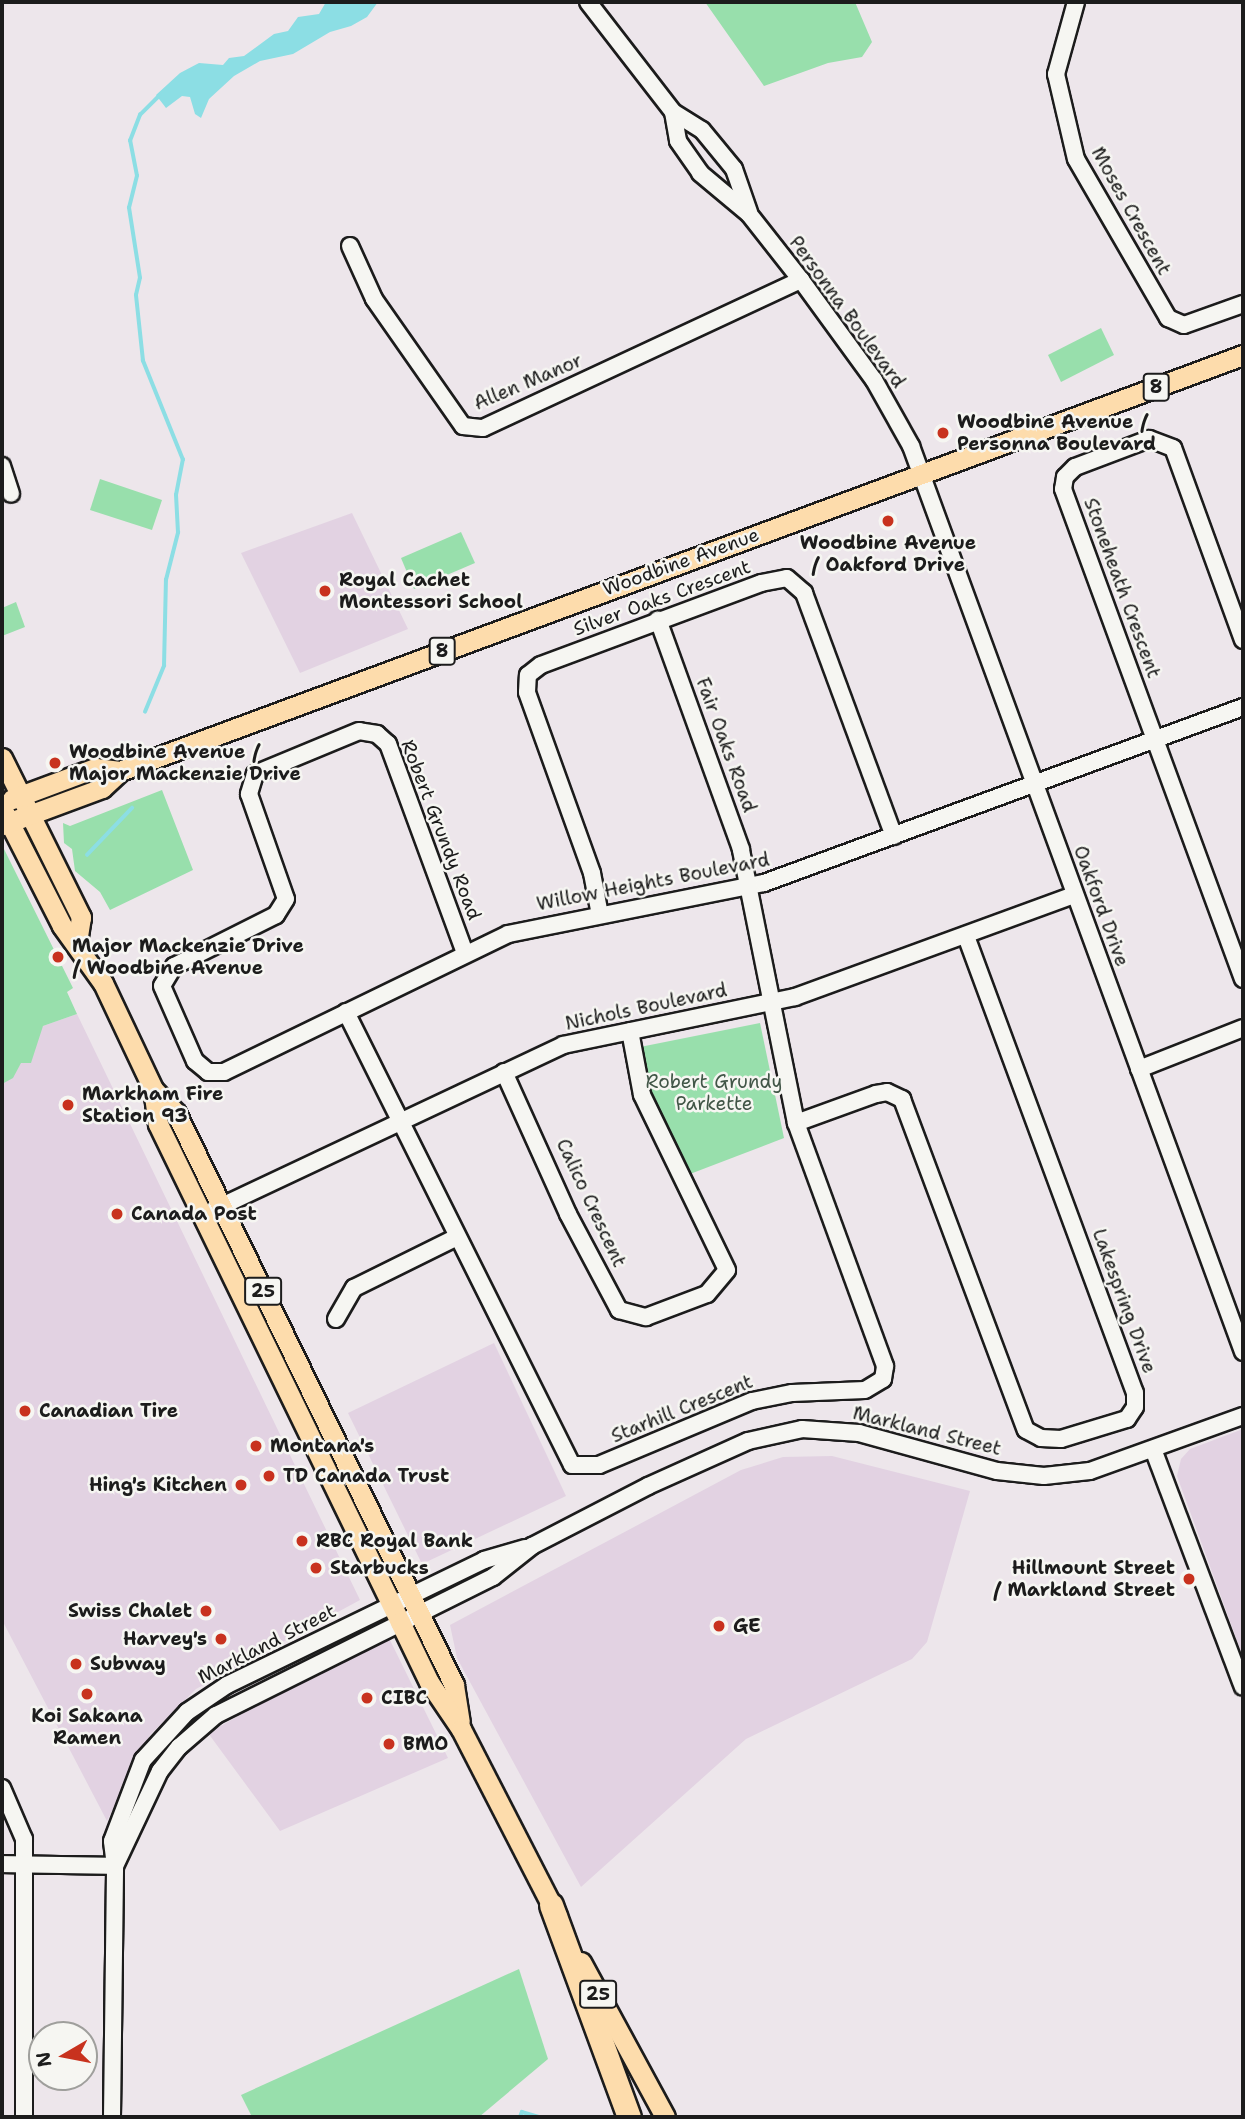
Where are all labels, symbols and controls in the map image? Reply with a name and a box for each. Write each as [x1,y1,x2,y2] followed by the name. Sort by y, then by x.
[1086,143,1176,279] street label: Moses Crescent
[784,232,910,392] street label: Personna Boulevard
[470,349,586,415] street label: Allen Manor
[1142,372,1170,402] road number: 8
[957,411,1156,455] place label: Woodbine Avenue / Personna Boulevard
[935,425,951,441] marker: Woodbine Avenue / Personna Boulevard
[1079,495,1165,681] street label: Stoneheath Crescent
[880,513,896,529] marker: Woodbine Avenue / Oakford Drive
[600,523,762,601] street label: Woodbine Avenue
[800,532,976,576] place label: Woodbine Avenue / Oakford Drive
[570,555,754,641] street label: Silver Oaks Crescent
[339,569,523,613] place label: Royal Cachet Montessori School
[317,583,333,599] marker: Royal Cachet Montessori School
[428,636,456,666] road number: 8
[691,675,761,815] street label: Fair Oaks Road
[396,737,486,923] street label: Robert Grundy Road
[69,741,301,785] place label: Woodbine Avenue / Major Mackenzie Drive
[47,755,63,771] marker: Woodbine Avenue / Major Mackenzie Drive
[1069,842,1133,970] street label: Oakford Drive
[535,848,771,916] street label: Willow Heights Boulevard
[72,935,304,979] place label: Major Mackenzie Drive / Woodbine Avenue
[50,949,66,965] marker: Major Mackenzie Drive / Woodbine Avenue
[563,979,729,1035] street label: Nichols Boulevard
[646,1071,782,1115] park label: Robert Grundy Parkette
[82,1083,223,1127] place label: Markham Fire Station 93
[60,1097,76,1113] marker: Markham Fire Station 93
[551,1135,631,1271] street label: Calico Crescent
[131,1203,257,1225] place label: Canada Post
[109,1206,125,1222] marker: Canada Post
[1087,1226,1161,1376] street label: Lakespring Drive
[244,1276,282,1306] road number: 25
[608,1370,756,1448] street label: Starhill Crescent
[39,1400,178,1422] place label: Canadian Tire
[850,1402,1004,1460] street label: Markland Street
[17,1403,33,1419] marker: Canadian Tire
[270,1435,374,1457] place label: Montana's
[248,1438,264,1454] marker: Montana's
[283,1465,449,1487] place label: TD Canada Trust
[261,1468,277,1484] marker: TD Canada Trust
[89,1474,227,1496] place label: Hing's Kitchen
[233,1477,249,1493] marker: Hing's Kitchen
[316,1530,473,1552] place label: RBC Royal Bank
[294,1533,310,1549] marker: RBC Royal Bank
[330,1557,429,1579] place label: Starbucks
[993,1557,1175,1601] place label: Hillmount Street / Markland Street
[308,1560,324,1576] marker: Starbucks
[1181,1571,1197,1587] marker: Hillmount Street / Markland Street
[194,1599,340,1689] street label: Markland Street
[68,1600,192,1622] place label: Swiss Chalet
[198,1603,214,1619] marker: Swiss Chalet
[733,1615,761,1637] place label: GE
[711,1618,727,1634] marker: GE
[123,1628,207,1650] place label: Harvey's
[213,1631,229,1647] marker: Harvey's
[90,1653,166,1675] place label: Subway
[68,1656,84,1672] marker: Subway
[79,1686,95,1702] marker: Koi Sakana Ramen
[381,1687,427,1709] place label: CIBC
[359,1690,375,1706] marker: CIBC
[31,1705,143,1749] place label: Koi Sakana Ramen
[403,1733,448,1755] place label: BMO
[381,1736,397,1752] marker: BMO
[579,1980,617,2008] road number: 25
[28,2021,98,2091] north arrow
[30,2050,57,2069] text: N

